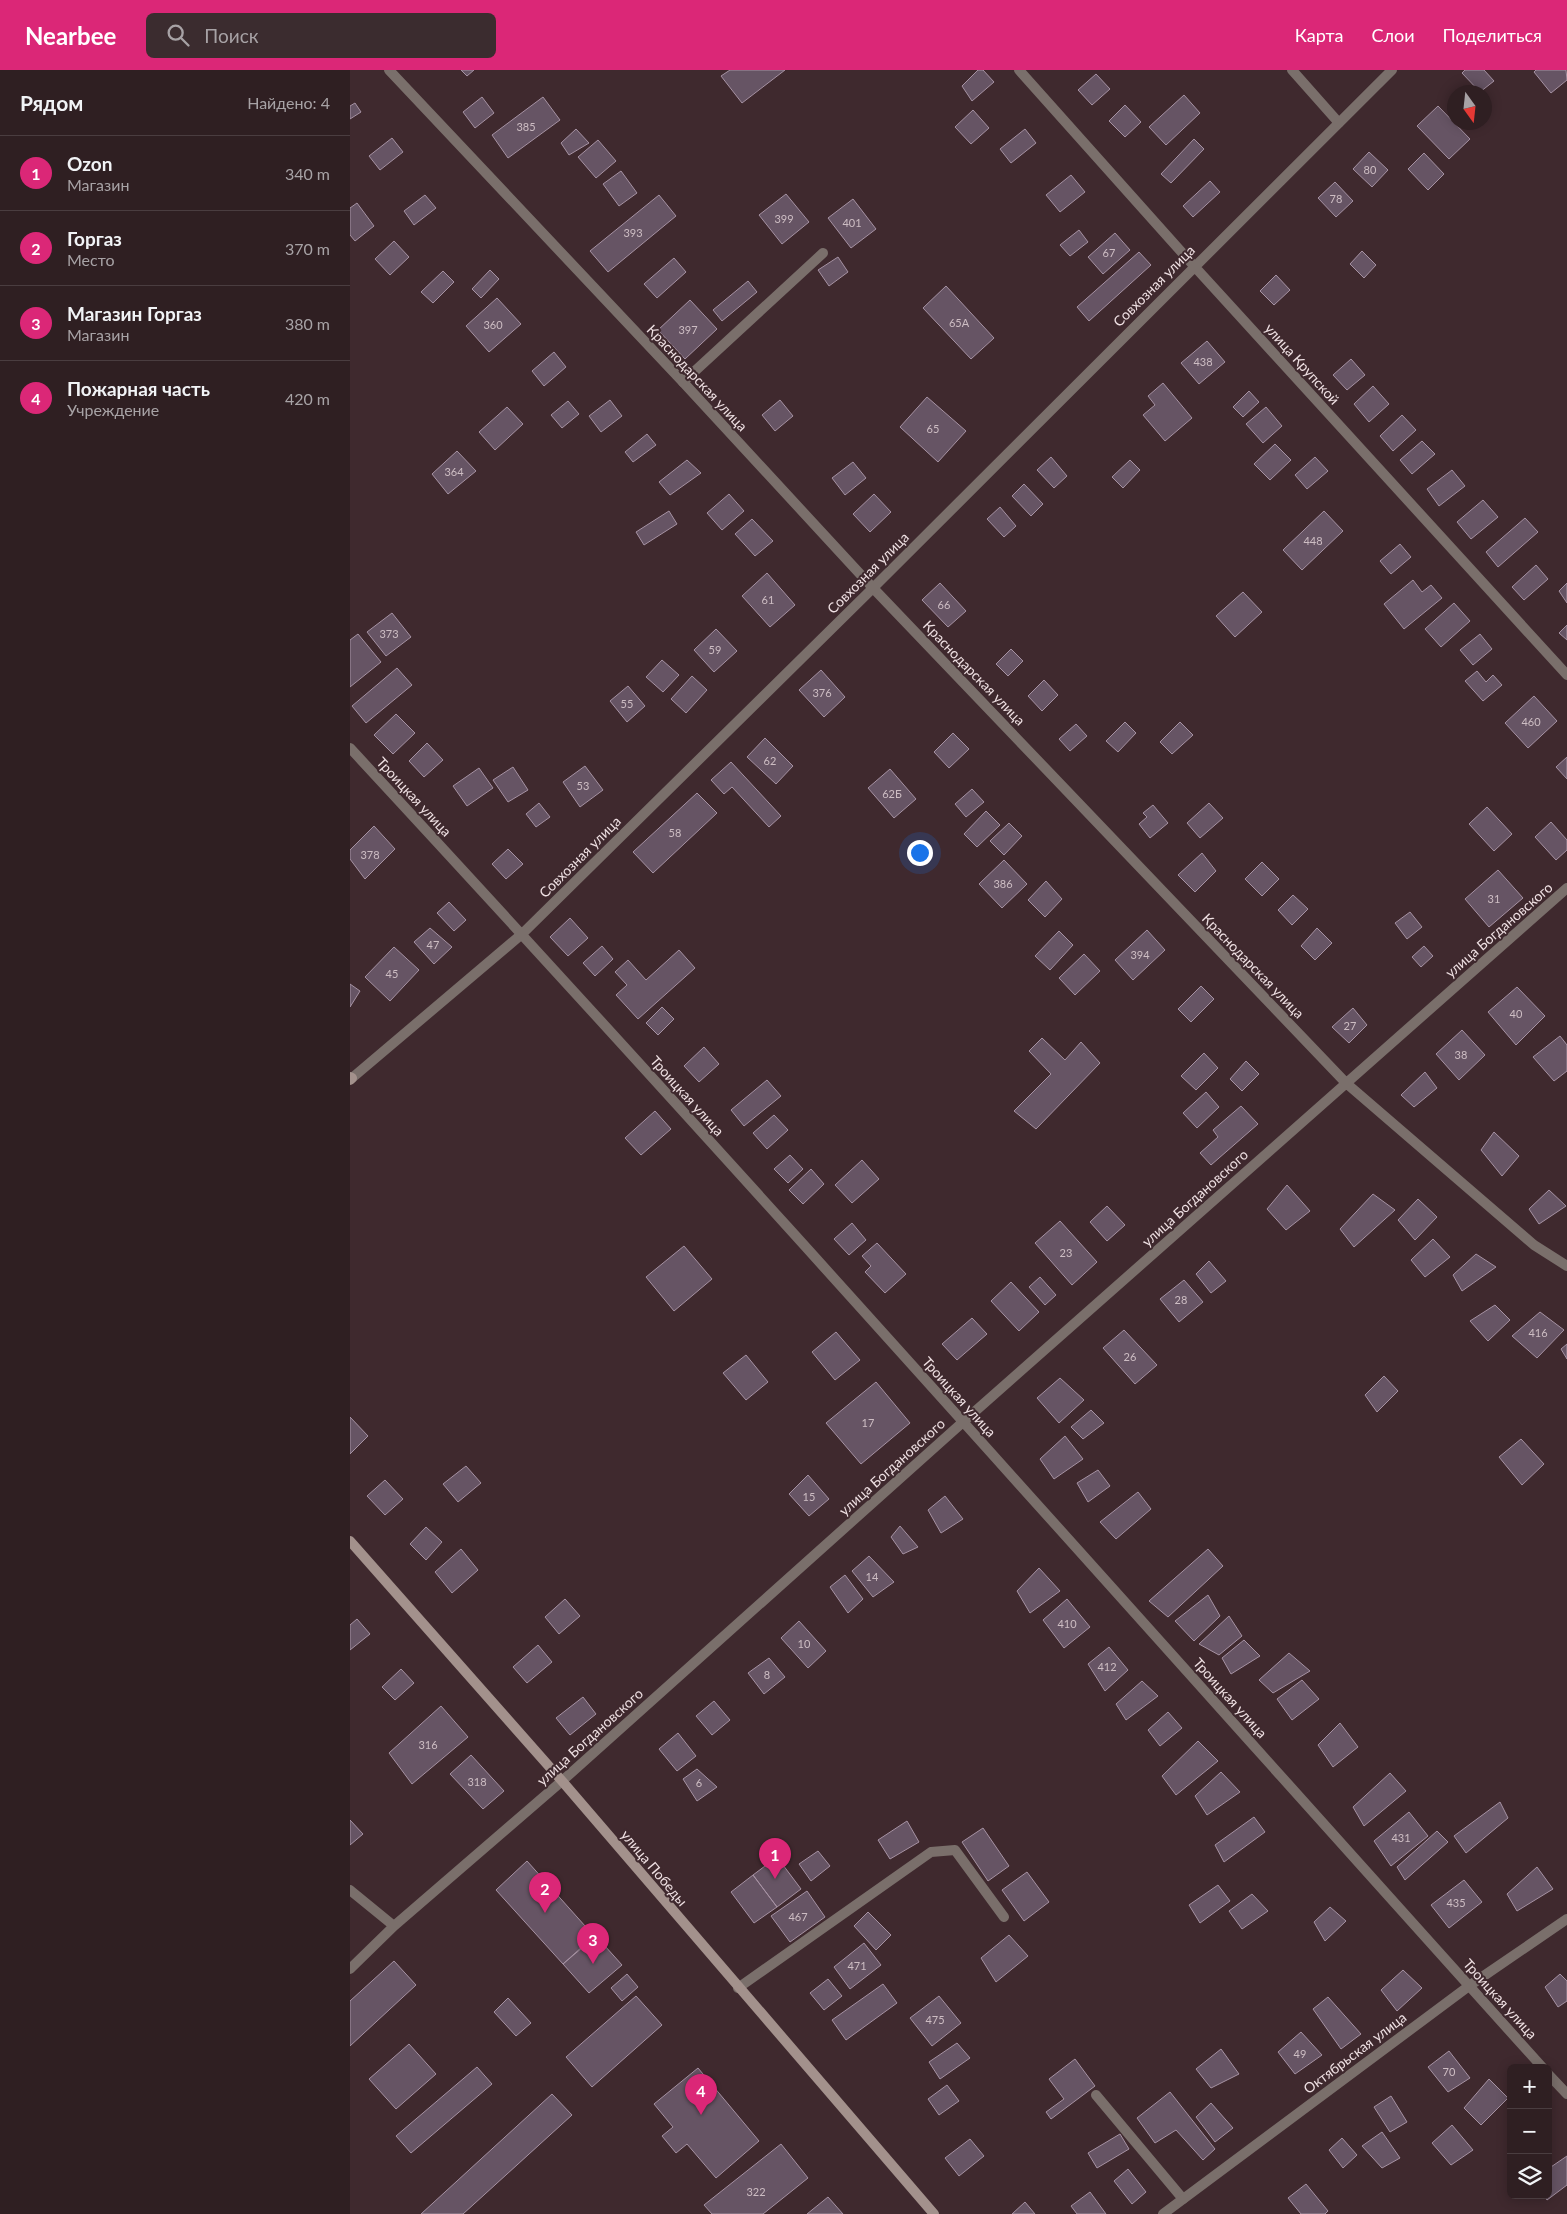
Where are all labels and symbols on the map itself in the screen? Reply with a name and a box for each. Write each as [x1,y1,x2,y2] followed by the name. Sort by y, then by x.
[1447,85,1492,130] north arrow
[516,120,536,133] house number: 385
[1364,163,1377,176] house number: 80
[1330,192,1342,205] house number: 78
[774,212,794,225] house number: 399
[842,216,862,229] house number: 401
[623,226,643,239] house number: 393
[1109,241,1198,330] street label: Совхозная улица
[1103,246,1115,259] house number: 67
[949,316,970,329] house number: 65А
[483,318,503,331] house number: 360
[1261,320,1343,408] street label: улица Крупской
[644,321,751,434] street label: Краснодарская улица
[678,323,698,336] house number: 397
[1193,355,1213,368] house number: 438
[927,422,939,435] house number: 65
[444,465,464,478] house number: 364
[823,528,912,617] street label: Совхозная улица
[1303,534,1323,547] house number: 448
[762,593,774,606] house number: 61
[938,598,950,611] house number: 66
[920,617,1029,729] street label: Краснодарская улица
[379,627,399,640] house number: 373
[709,643,721,656] house number: 59
[812,686,832,699] house number: 376
[621,697,633,710] house number: 55
[1521,715,1541,728] house number: 460
[373,754,455,840] street label: Троицкая улица
[764,754,776,767] house number: 62
[577,779,589,792] house number: 53
[882,787,902,800] house number: 62Б
[535,812,624,901] street label: Совхозная улица
[669,826,681,839] house number: 58
[907,840,933,866] your location
[360,848,380,861] house number: 378
[993,877,1013,890] house number: 386
[1442,878,1556,981] street label: улица Богдановского
[1488,892,1500,905] house number: 31
[1199,910,1308,1022] street label: Краснодарская улица
[427,938,439,951] house number: 47
[1130,948,1150,961] house number: 394
[386,967,398,980] house number: 45
[1510,1007,1523,1020] house number: 40
[1344,1019,1356,1032] house number: 27
[1455,1048,1467,1061] house number: 38
[647,1052,728,1139] street label: Троицкая улица
[1138,1146,1251,1250] street label: улица Богдановского
[1060,1246,1072,1259] house number: 23
[1175,1293,1187,1306] house number: 28
[1528,1326,1548,1339] house number: 416
[1124,1350,1136,1363] house number: 26
[919,1353,1000,1440] street label: Троицкая улица
[835,1415,948,1519] street label: улица Богдановского
[862,1416,874,1429] house number: 17
[803,1490,815,1503] house number: 15
[866,1570,879,1583] house number: 14
[1057,1617,1077,1630] house number: 410
[798,1637,811,1650] house number: 10
[1190,1654,1271,1741] street label: Троицкая улица
[1097,1660,1117,1673] house number: 412
[764,1668,770,1681] house number: 8
[533,1685,646,1789] street label: улица Богдановского
[418,1738,438,1751] house number: 316
[467,1775,487,1788] house number: 318
[696,1776,702,1789] house number: 6
[618,1826,691,1909] street label: улица Победы
[1391,1831,1411,1844] house number: 431
[759,1838,791,1879] pin: 1
[529,1872,561,1913] pin: 2
[1446,1896,1466,1909] house number: 435
[788,1910,808,1923] house number: 467
[577,1923,609,1964] pin: 3
[1460,1955,1541,2042] street label: Троицкая улица
[847,1959,867,1972] house number: 471
[1300,2008,1409,2097] street label: Октябрьская улица
[925,2013,945,2026] house number: 475
[1294,2047,1306,2060] house number: 49
[1443,2065,1456,2078] house number: 70
[685,2074,717,2115] pin: 4
[746,2185,766,2198] house number: 322

